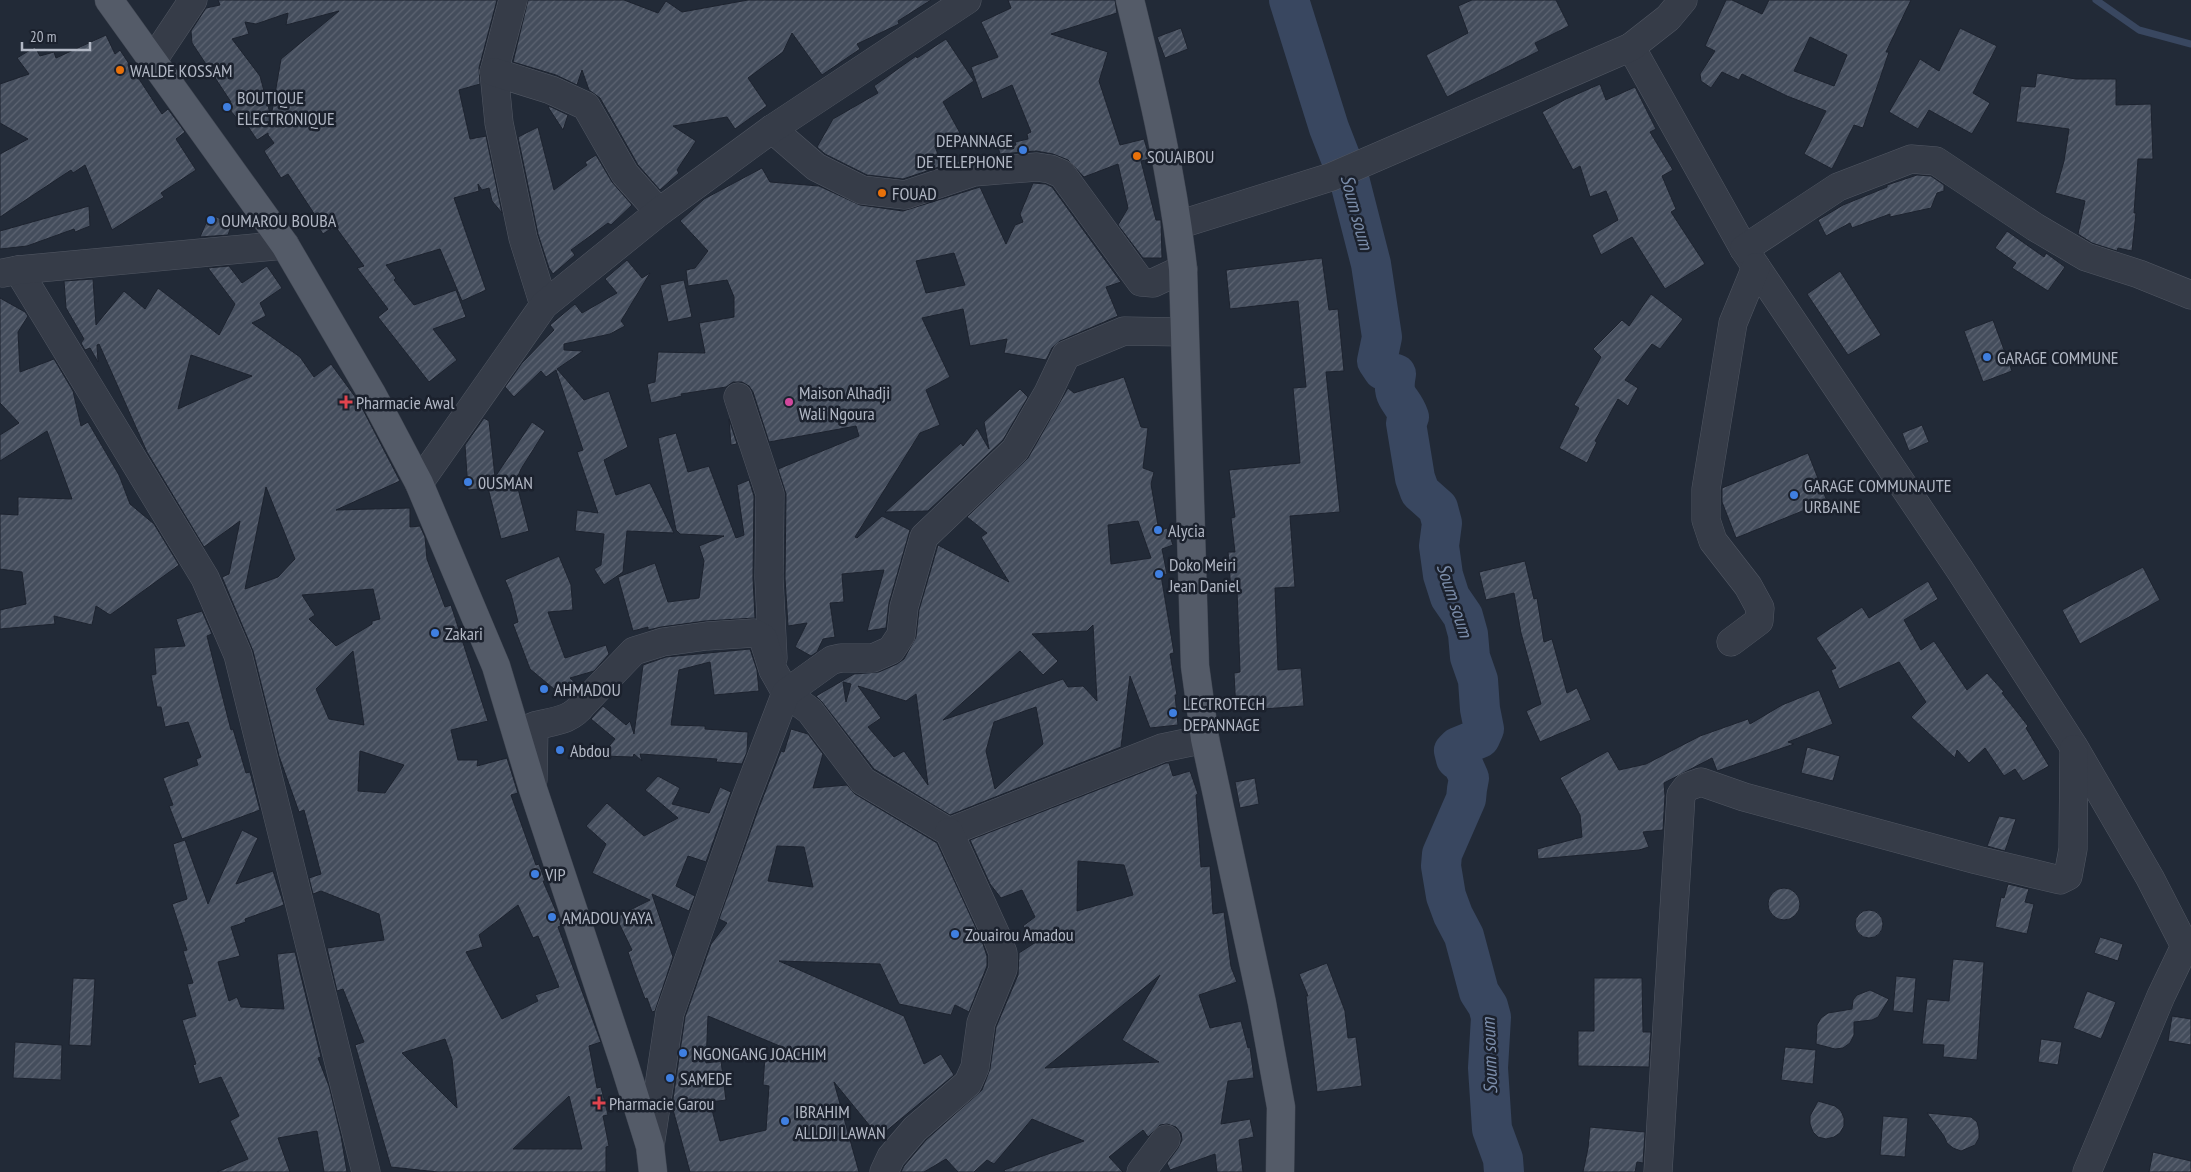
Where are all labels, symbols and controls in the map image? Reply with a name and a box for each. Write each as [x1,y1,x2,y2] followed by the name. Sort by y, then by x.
[22,20,90,52] scale bar
[30,27,56,46] text: 20 m
[130,59,232,82] place label: WALDE KOSSAM
[114,64,126,76] marker: WALDE KOSSAM
[237,86,335,130] place label: BOUTIQUE ELECTRONIQUE
[221,101,233,113] marker: BOUTIQUE ELECTRONIQUE
[916,129,1013,173] place label: DEPANNAGE DE TELEPHONE
[1017,144,1029,156] marker: DEPANNAGE DE TELEPHONE
[1147,145,1214,168] place label: SOUAIBOU
[1131,150,1143,162] marker: SOUAIBOU
[1336,172,1379,253] water label: Soum soum
[892,182,937,205] place label: FOUAD
[876,187,888,199] marker: FOUAD
[221,209,337,232] place label: OUMAROU BOUBA
[205,214,217,226] marker: OUMAROU BOUBA
[1997,346,2119,369] place label: GARAGE COMMUNE
[1981,351,1993,363] marker: GARAGE COMMUNE
[799,381,890,425] place label: Maison Alhadji Wali Ngoura
[356,391,455,414] place label: Pharmacie Awal
[340,396,352,408] marker: Pharmacie Awal
[783,396,795,408] marker: Maison Alhadji Wali Ngoura
[478,471,533,494] place label: 0USMAN
[1804,474,1952,518] place label: GARAGE COMMUNAUTE URBAINE
[462,476,474,488] marker: 0USMAN
[1788,489,1800,501] marker: GARAGE COMMUNAUTE URBAINE
[1168,519,1205,542] place label: Alycia
[1152,524,1164,536] marker: Alycia
[1168,553,1241,597] place label: Doko Meiri Jean Daniel
[1432,560,1479,642] water label: Soum soum
[1153,568,1165,580] marker: Doko Meiri Jean Daniel
[445,622,483,645] place label: Zakari
[429,627,441,639] marker: Zakari
[554,678,621,701] place label: AHMADOU
[538,683,550,695] marker: AHMADOU
[1183,692,1265,736] place label: LECTROTECH DEPANNAGE
[1167,707,1179,719] marker: LECTROTECH DEPANNAGE
[570,739,610,762] place label: Abdou
[554,744,566,756] marker: Abdou
[544,863,566,886] place label: VIP
[529,868,541,880] marker: VIP
[562,906,653,929] place label: AMADOU YAYA
[546,911,558,923] marker: AMADOU YAYA
[965,923,1074,946] place label: Zouairou Amadou
[949,928,961,940] marker: Zouairou Amadou
[1476,1016,1502,1095] water label: Soum soum
[693,1042,826,1065] place label: NGONGANG JOACHIM
[677,1047,689,1059] marker: NGONGANG JOACHIM
[680,1067,733,1090] place label: SAMEDE
[664,1072,676,1084] marker: SAMEDE
[609,1092,714,1115] place label: Pharmacie Garou
[593,1097,605,1109] marker: Pharmacie Garou
[795,1100,886,1144] place label: IBRAHIM ALLDJI LAWAN
[779,1115,791,1127] marker: IBRAHIM ALLDJI LAWAN

